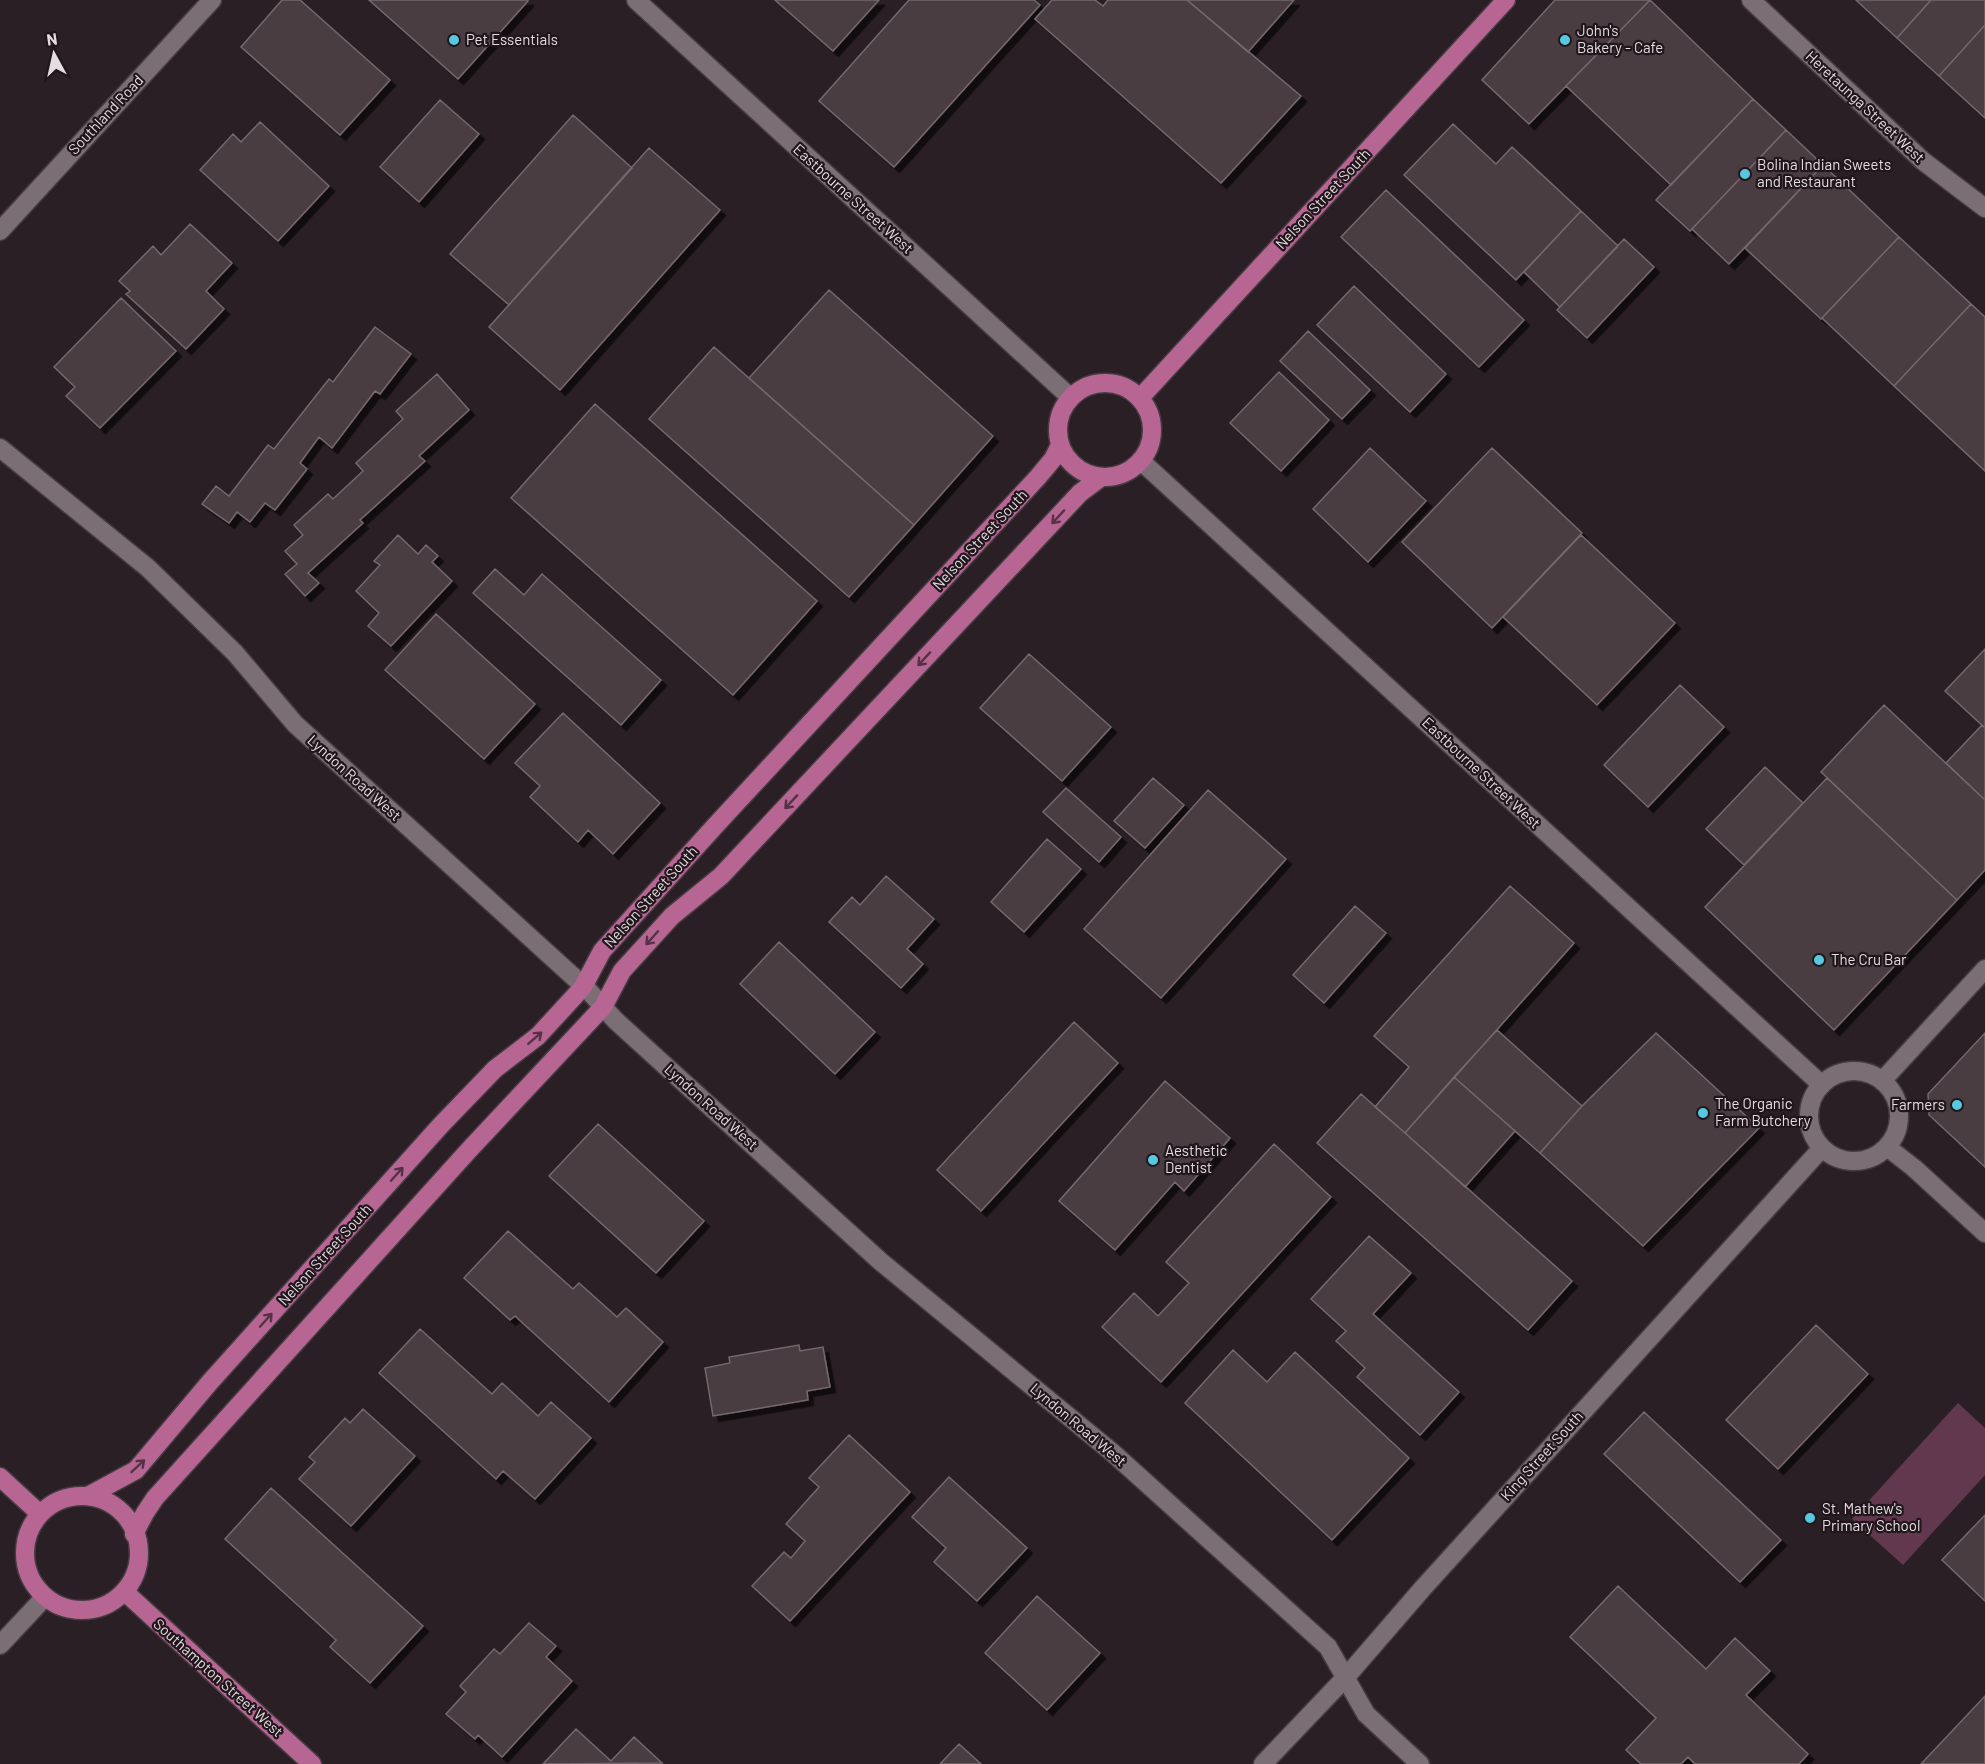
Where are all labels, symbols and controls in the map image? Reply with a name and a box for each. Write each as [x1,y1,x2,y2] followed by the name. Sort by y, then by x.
[1577,21,1663,56] place label: John's Bakery - Cafe
[24,24,84,84] north arrow
[45,29,58,49] text: N
[466,30,558,48] place label: Pet Essentials
[447,33,461,47] marker: Pet Essentials
[1558,33,1572,47] marker: John's Bakery - Cafe
[1803,47,1929,166] street label: Heretaunga Street West
[64,71,147,158] street label: Southland Road
[790,140,917,257] street label: Eastbourne Street West
[1271,144,1373,252] street label: Nelson Street South
[1757,155,1891,190] place label: Bolina Indian Sweets and Restaurant
[1738,167,1752,181] marker: Bolina Indian Sweets and Restaurant
[928,485,1030,593] street label: Nelson Street South
[1050,510,1065,525] one-way arrow
[917,652,931,667] one-way arrow
[1419,713,1545,832] street label: Eastbourne Street West
[304,730,405,824] street label: Lyndon Road West
[784,794,798,809] one-way arrow
[600,842,701,951] street label: Nelson Street South
[645,930,659,945] one-way arrow
[1831,950,1907,968] place label: The Cru Bar
[1812,953,1826,967] marker: The Cru Bar
[527,1031,542,1045] one-way arrow
[661,1059,762,1153] street label: Lyndon Road West
[1715,1094,1811,1129] place label: The Organic Farm Butchery
[1891,1095,1945,1113] place label: Farmers
[1950,1098,1964,1112] marker: Farmers
[1696,1106,1710,1120] marker: The Organic Farm Butchery
[1165,1141,1228,1176] place label: Aesthetic Dentist
[1146,1153,1160,1167] marker: Aesthetic Dentist
[390,1167,404,1182] one-way arrow
[274,1200,375,1309] street label: Nelson Street South
[259,1312,274,1327] one-way arrow
[1027,1379,1130,1470] street label: Lyndon Road West
[1496,1407,1586,1504] street label: King Street South
[131,1459,146,1473] one-way arrow
[1822,1499,1920,1534] place label: St. Mathew's Primary School
[1803,1511,1817,1525] marker: St. Mathew's Primary School
[150,1614,287,1740] street label: Southampton Street West

